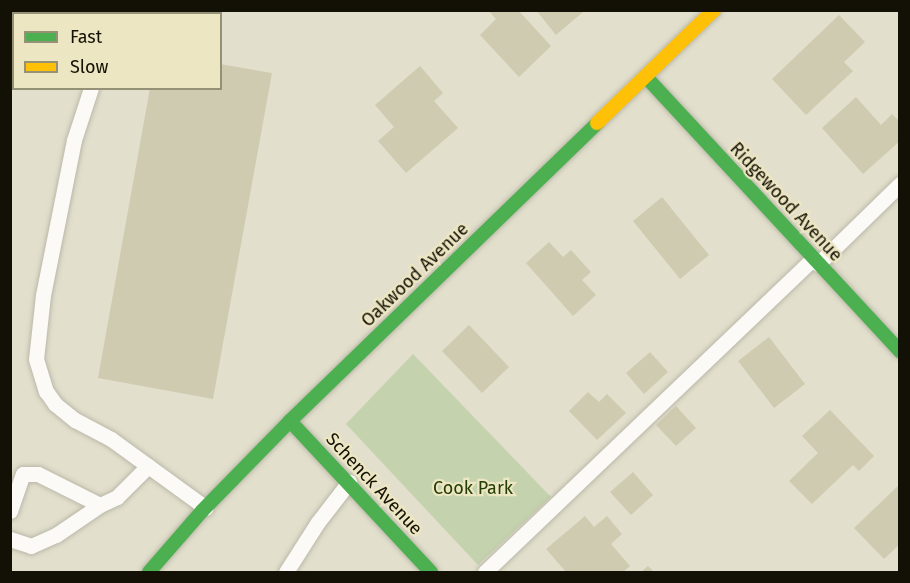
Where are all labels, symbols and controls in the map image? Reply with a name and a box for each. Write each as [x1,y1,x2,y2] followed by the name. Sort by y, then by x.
[12,12,222,90] legend
[70,26,102,48] text: Fast
[70,56,108,78] text: Slow
[725,138,847,266] street label: Ridgewood Avenue
[357,218,473,332] street label: Oakwood Avenue
[321,428,427,540] street label: Schenck Avenue
[433,477,513,499] park label: Cook Park

